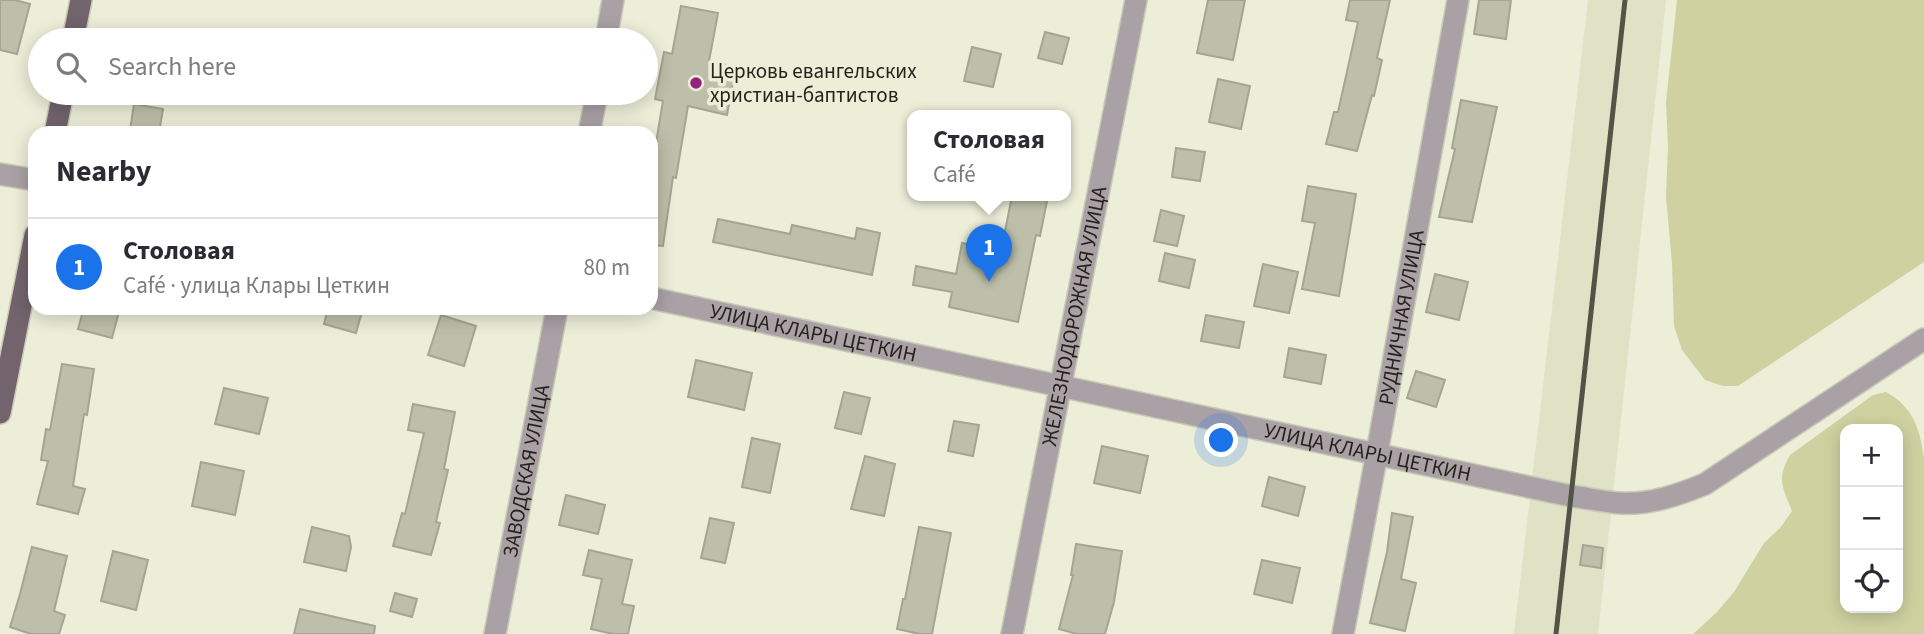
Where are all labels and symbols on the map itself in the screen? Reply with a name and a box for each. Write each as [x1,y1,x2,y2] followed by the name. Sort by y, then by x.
[710,56,917,110] place label: Церковь евангельских христиан-баптистов
[688,75,704,91] marker: Церковь евангельских христиан-баптистов
[1034,183,1114,449] street label: ЖЕЛЕЗНОДОРОЖНАЯ УЛИЦА
[966,224,1012,282] pin: 1
[1371,227,1432,407] street label: РУДНИЧНАЯ УЛИЦА
[707,296,920,370] street label: УЛИЦА КЛАРЫ ЦЕТКИН
[495,381,557,560] street label: ЗАВОДСКАЯ УЛИЦА
[1261,415,1474,489] street label: УЛИЦА КЛАРЫ ЦЕТКИН
[1204,423,1238,457] your location

